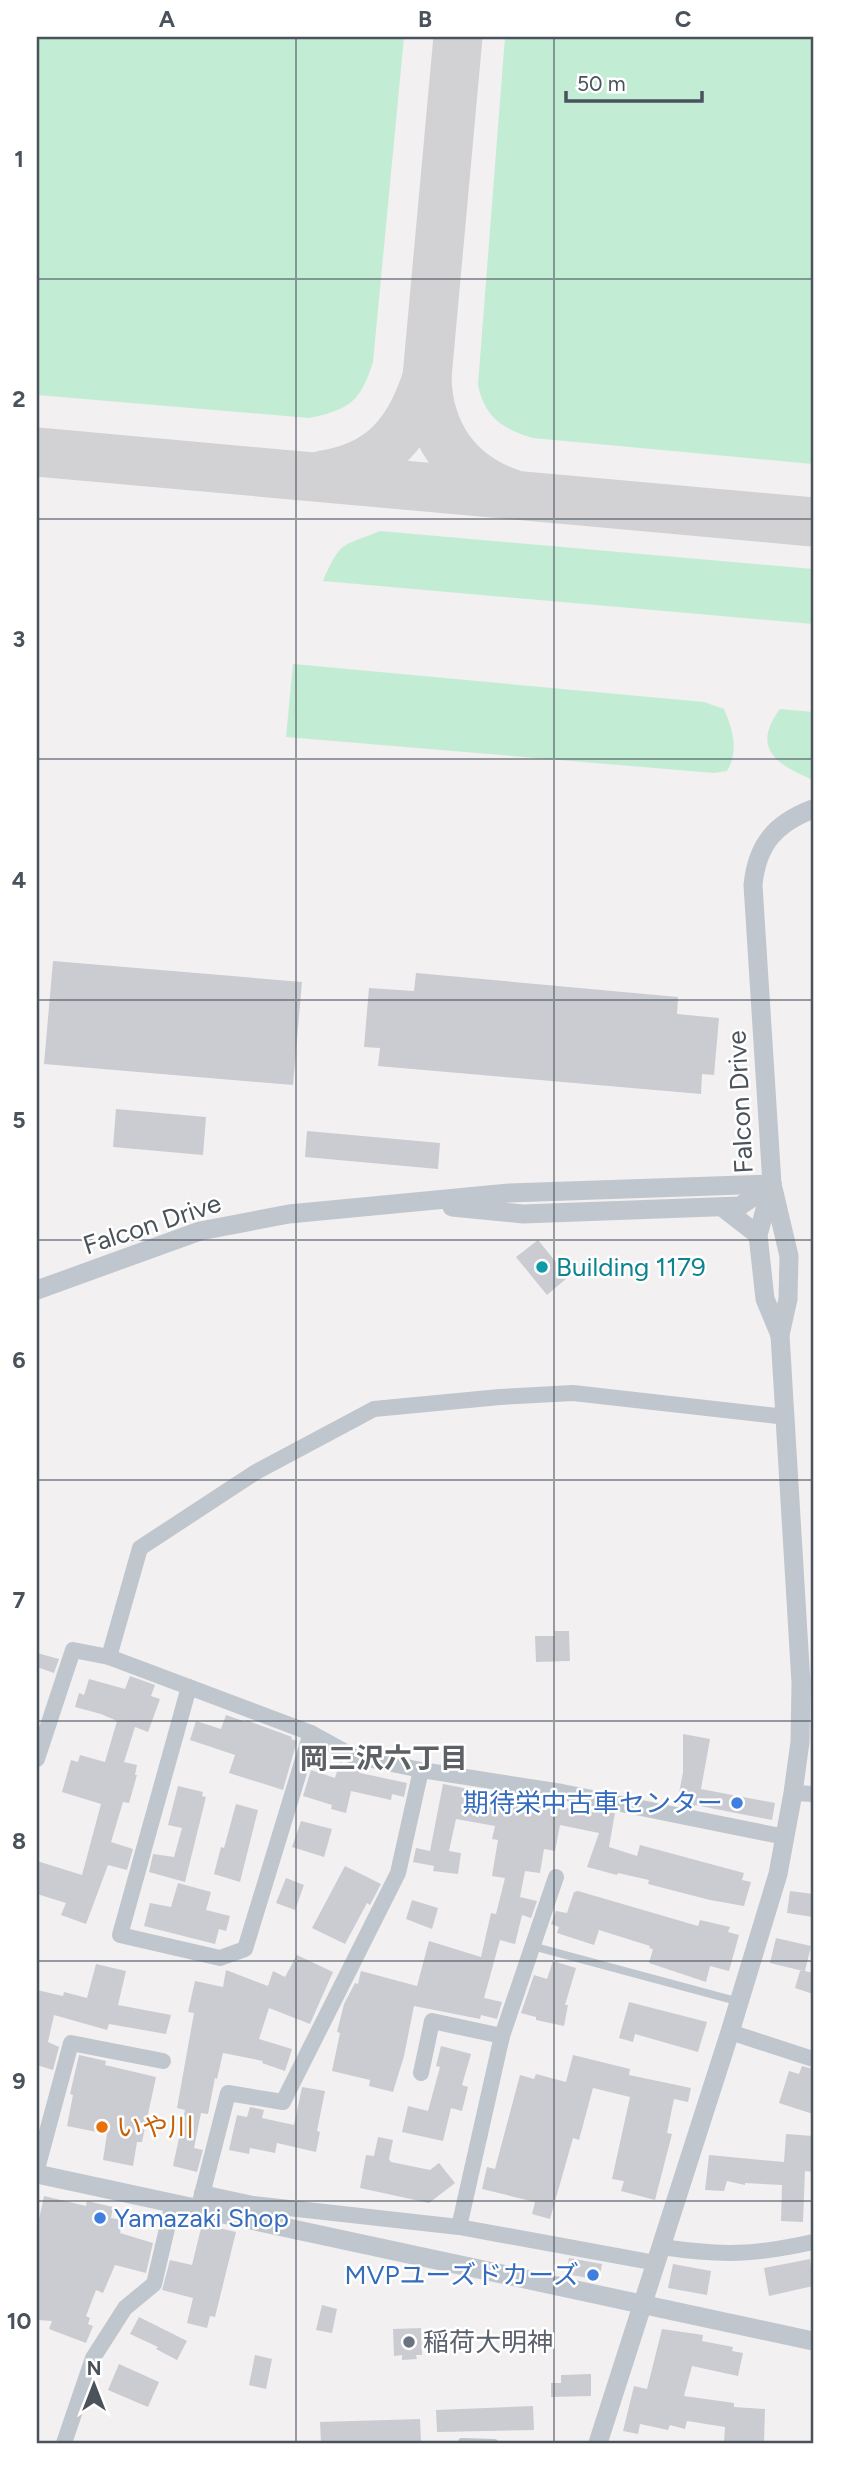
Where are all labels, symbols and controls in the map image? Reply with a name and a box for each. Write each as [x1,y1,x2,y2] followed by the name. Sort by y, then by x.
[159,5,176,33] text: A
[418,5,432,33] text: B
[675,5,692,33] text: C
[566,60,703,104] scale bar
[577,71,626,96] text: 50 m
[14,145,24,173] text: 1
[12,385,26,413] text: 2
[13,625,25,653] text: 3
[12,866,26,894] text: 4
[720,1030,760,1174] street label: Falcon Drive
[12,1106,26,1134] text: 5
[79,1187,225,1261] street label: Falcon Drive
[556,1251,706,1283] place label: Building 1179
[534,1259,550,1275] marker: Building 1179
[12,1346,26,1374] text: 6
[13,1586,26,1614] text: 7
[300,1741,468,1775] district label: 岡三沢六丁目
[463,1787,723,1819] place label: 期待栄中古車センター
[729,1795,745,1811] marker: 期待栄中古車センター
[12,1827,26,1855] text: 8
[12,2067,26,2095] text: 9
[116,2111,194,2143] place label: いや川
[94,2119,110,2135] marker: いや川
[114,2202,289,2234] place label: Yamazaki Shop
[92,2210,108,2226] marker: Yamazaki Shop
[345,2259,579,2291] place label: MVPユーズドカーズ
[585,2267,601,2283] marker: MVPユーズドカーズ
[7,2307,31,2335] text: 10
[423,2326,553,2358] place label: 稲荷大明神
[401,2334,417,2350] marker: 稲荷大明神
[60,2350,130,2420] north arrow
[87,2357,101,2380] text: N

